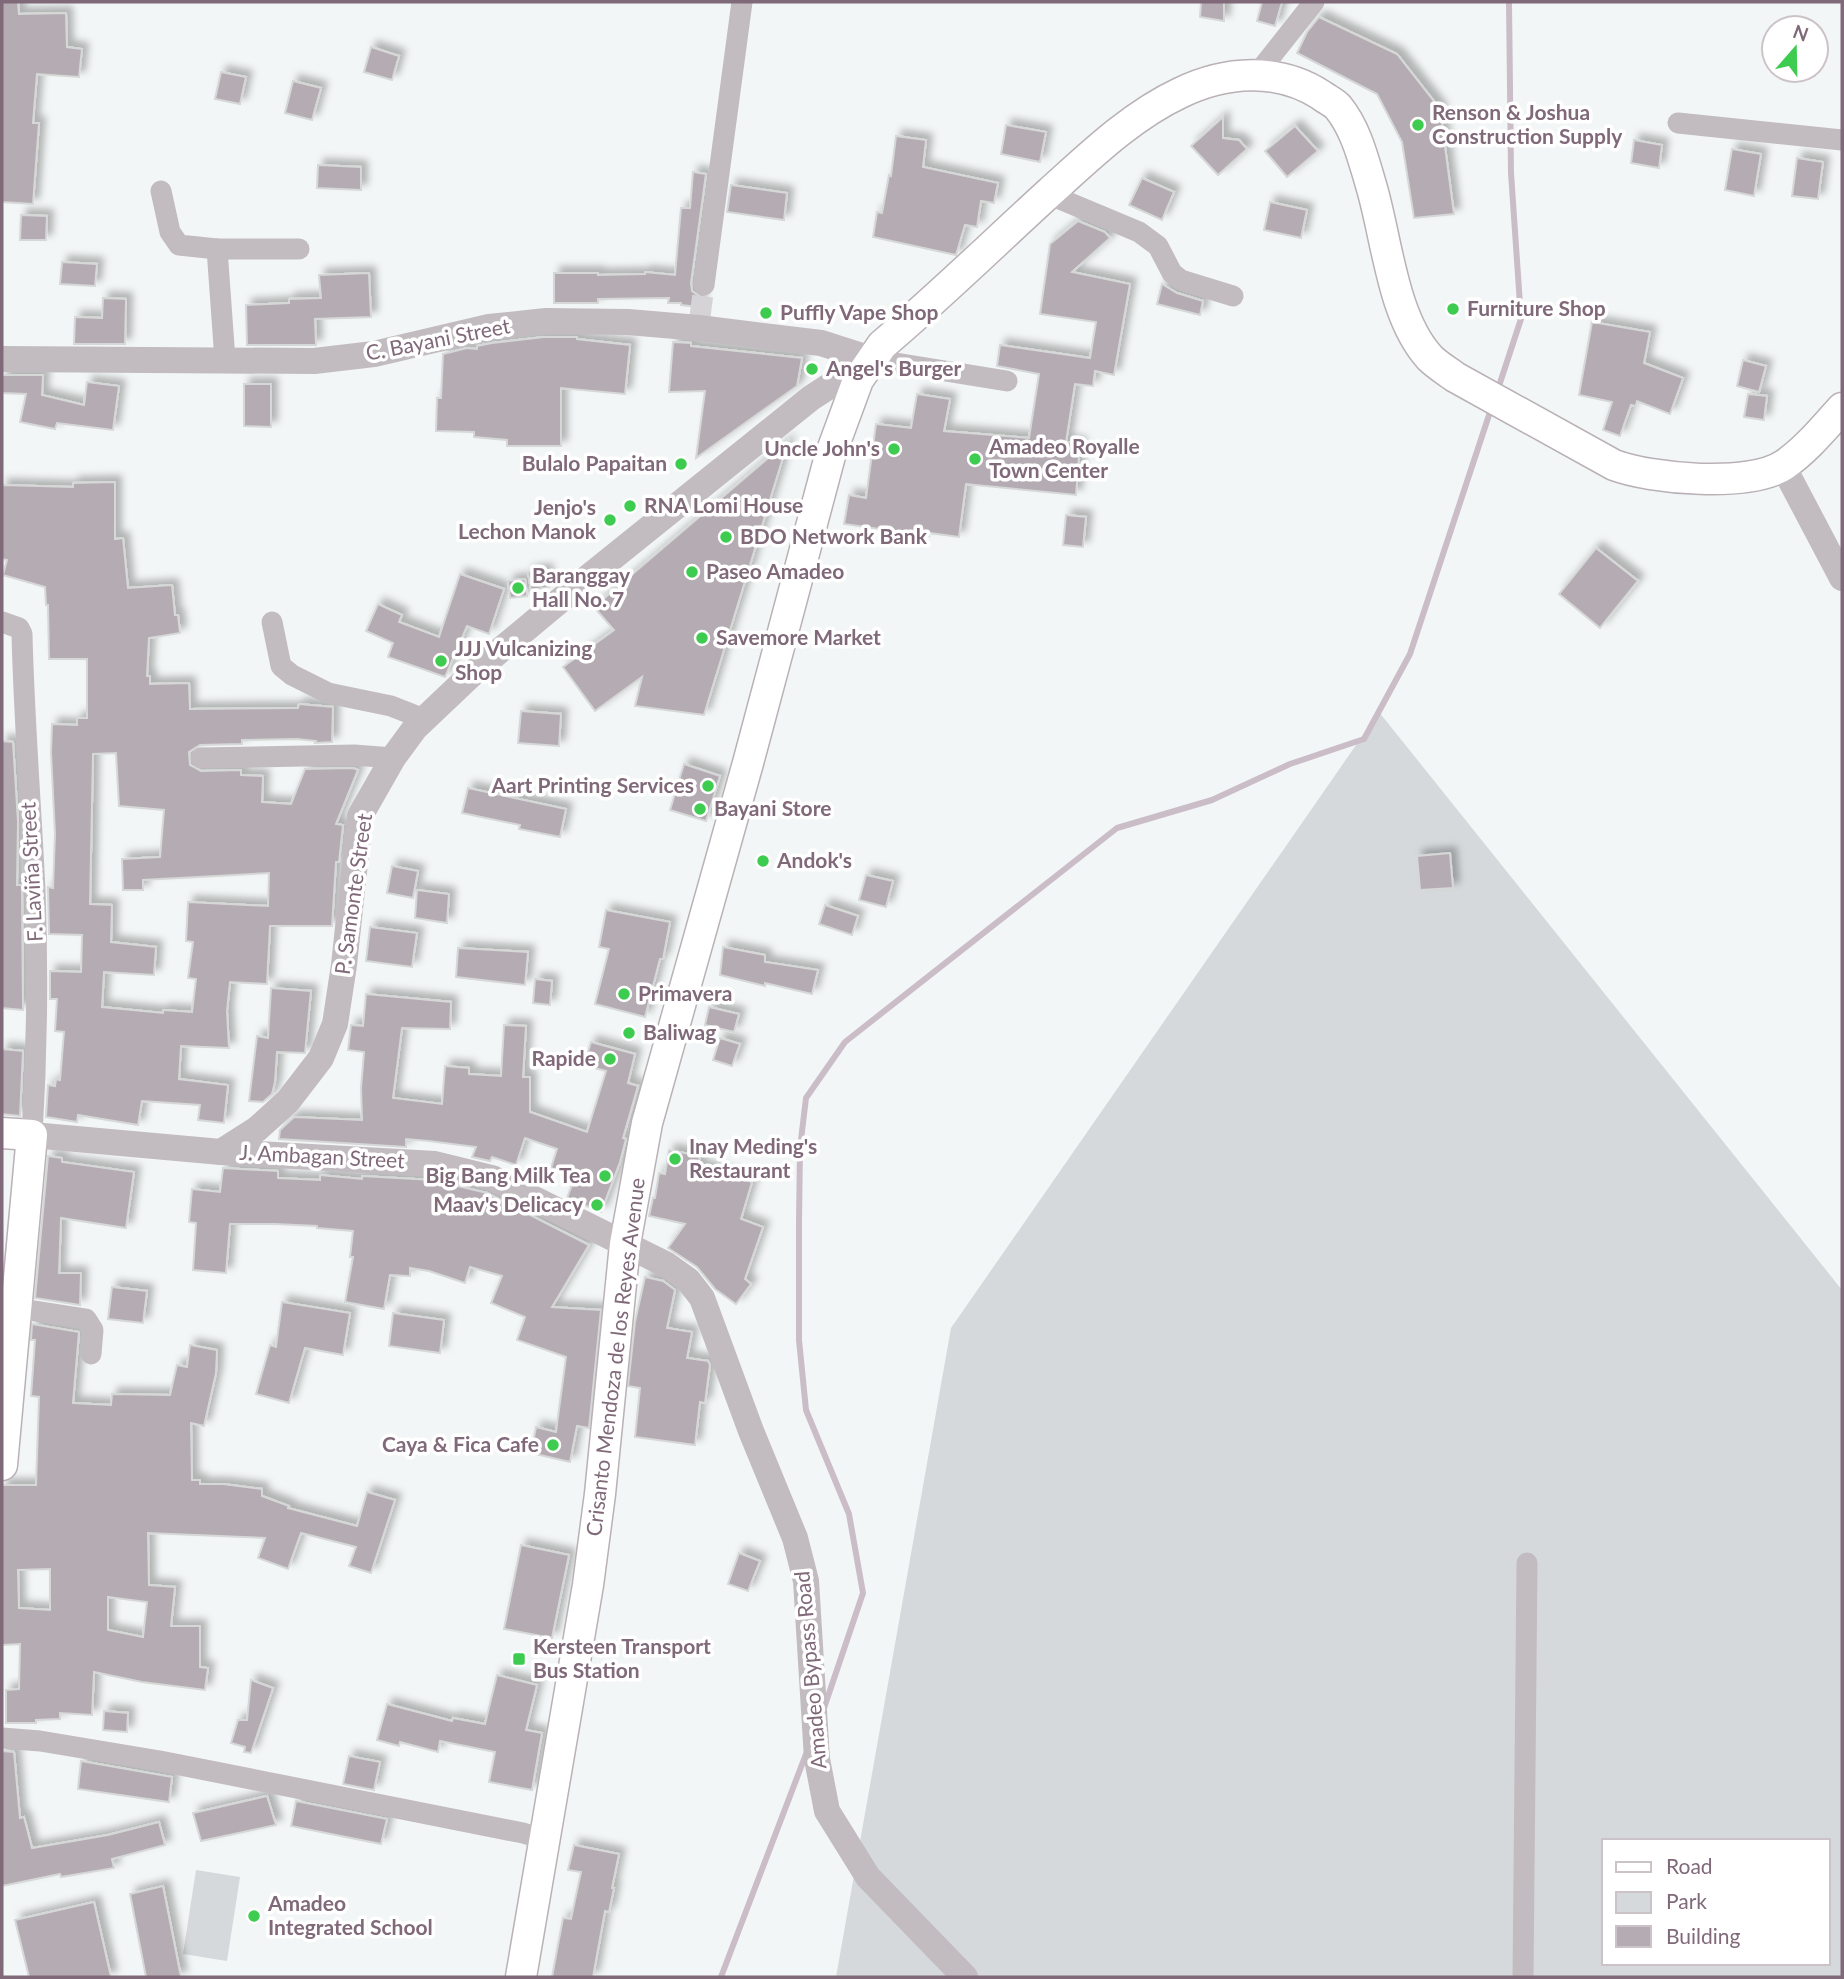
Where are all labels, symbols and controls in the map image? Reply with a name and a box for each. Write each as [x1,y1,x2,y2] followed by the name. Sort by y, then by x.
[1760,14,1830,84] north arrow
[1790,19,1812,46] text: N
[1432,99,1623,148] place label: Renson & Joshua Construction Supply
[1410,117,1426,133] marker: Renson & Joshua Construction Supply
[1467,295,1606,320] place label: Furniture Shop
[780,299,938,324] place label: Puffly Vape Shop
[1445,301,1461,317] marker: Furniture Shop
[758,305,774,321] marker: Puffly Vape Shop
[363,312,512,365] street label: C. Bayani Street
[825,355,962,380] place label: Angel's Burger
[804,361,820,377] marker: Angel's Burger
[988,433,1140,482] place label: Amadeo Royalle Town Center
[764,435,880,460] place label: Uncle John's
[886,441,902,457] marker: Uncle John's
[522,450,667,475] place label: Bulalo Papaitan
[967,451,983,467] marker: Amadeo Royalle Town Center
[673,456,689,472] marker: Bulalo Papaitan
[644,492,803,517] place label: RNA Lomi House
[458,494,597,543] place label: Jenjo's Lechon Manok
[622,498,638,514] marker: RNA Lomi House
[602,512,618,528] marker: Jenjo's Lechon Manok
[740,523,928,548] place label: BDO Network Bank
[718,529,734,545] marker: BDO Network Bank
[706,558,844,583] place label: Paseo Amadeo
[532,562,631,611] place label: Baranggay Hall No. 7
[684,564,700,580] marker: Paseo Amadeo
[510,580,526,596] marker: Baranggay Hall No. 7
[716,624,881,649] place label: Savemore Market
[694,630,710,646] marker: Savemore Market
[455,635,592,684] place label: JJJ Vulcanizing Shop
[433,653,449,669] marker: JJJ Vulcanizing Shop
[490,772,694,797] place label: Aart Printing Services
[700,778,716,794] marker: Aart Printing Services
[714,795,831,820] place label: Bayani Store
[14,801,47,943] street label: F. Laviña Street
[692,801,708,817] marker: Bayani Store
[329,811,376,976] street label: P. Samonte Street
[776,847,852,872] place label: Andok's
[755,853,771,869] marker: Andok's
[638,980,732,1005] place label: Primavera
[616,986,632,1002] marker: Primavera
[643,1019,716,1044] place label: Baliwag
[621,1025,637,1041] marker: Baliwag
[532,1045,596,1070] place label: Rapide
[602,1051,618,1067] marker: Rapide
[689,1133,817,1182] place label: Inay Meding's Restaurant
[239,1139,406,1172] street label: J. Ambagan Street
[667,1151,683,1167] marker: Inay Meding's Restaurant
[426,1162,591,1187] place label: Big Bang Milk Tea
[597,1168,613,1184] marker: Big Bang Milk Tea
[580,1176,649,1537] street label: Crisanto Mendoza de los Reyes Avenue
[433,1191,584,1216] place label: Maav's Delicacy
[589,1197,605,1213] marker: Maav's Delicacy
[382,1431,539,1456] place label: Caya & Fica Cafe
[545,1437,561,1453] marker: Caya & Fica Cafe
[788,1570,831,1770] street label: Amadeo Bypass Road
[533,1633,711,1682] place label: Kersteen Transport Bus Station
[511,1651,527,1667] marker: Kersteen Transport Bus Station
[1602,1839,1830,1965] legend
[1666,1853,1713,1878] text: Road
[1666,1888,1707,1913] text: Park
[267,1890,433,1939] place label: Amadeo Integrated School
[246,1908,262,1924] marker: Amadeo Integrated School
[1666,1923,1741,1948] text: Building

